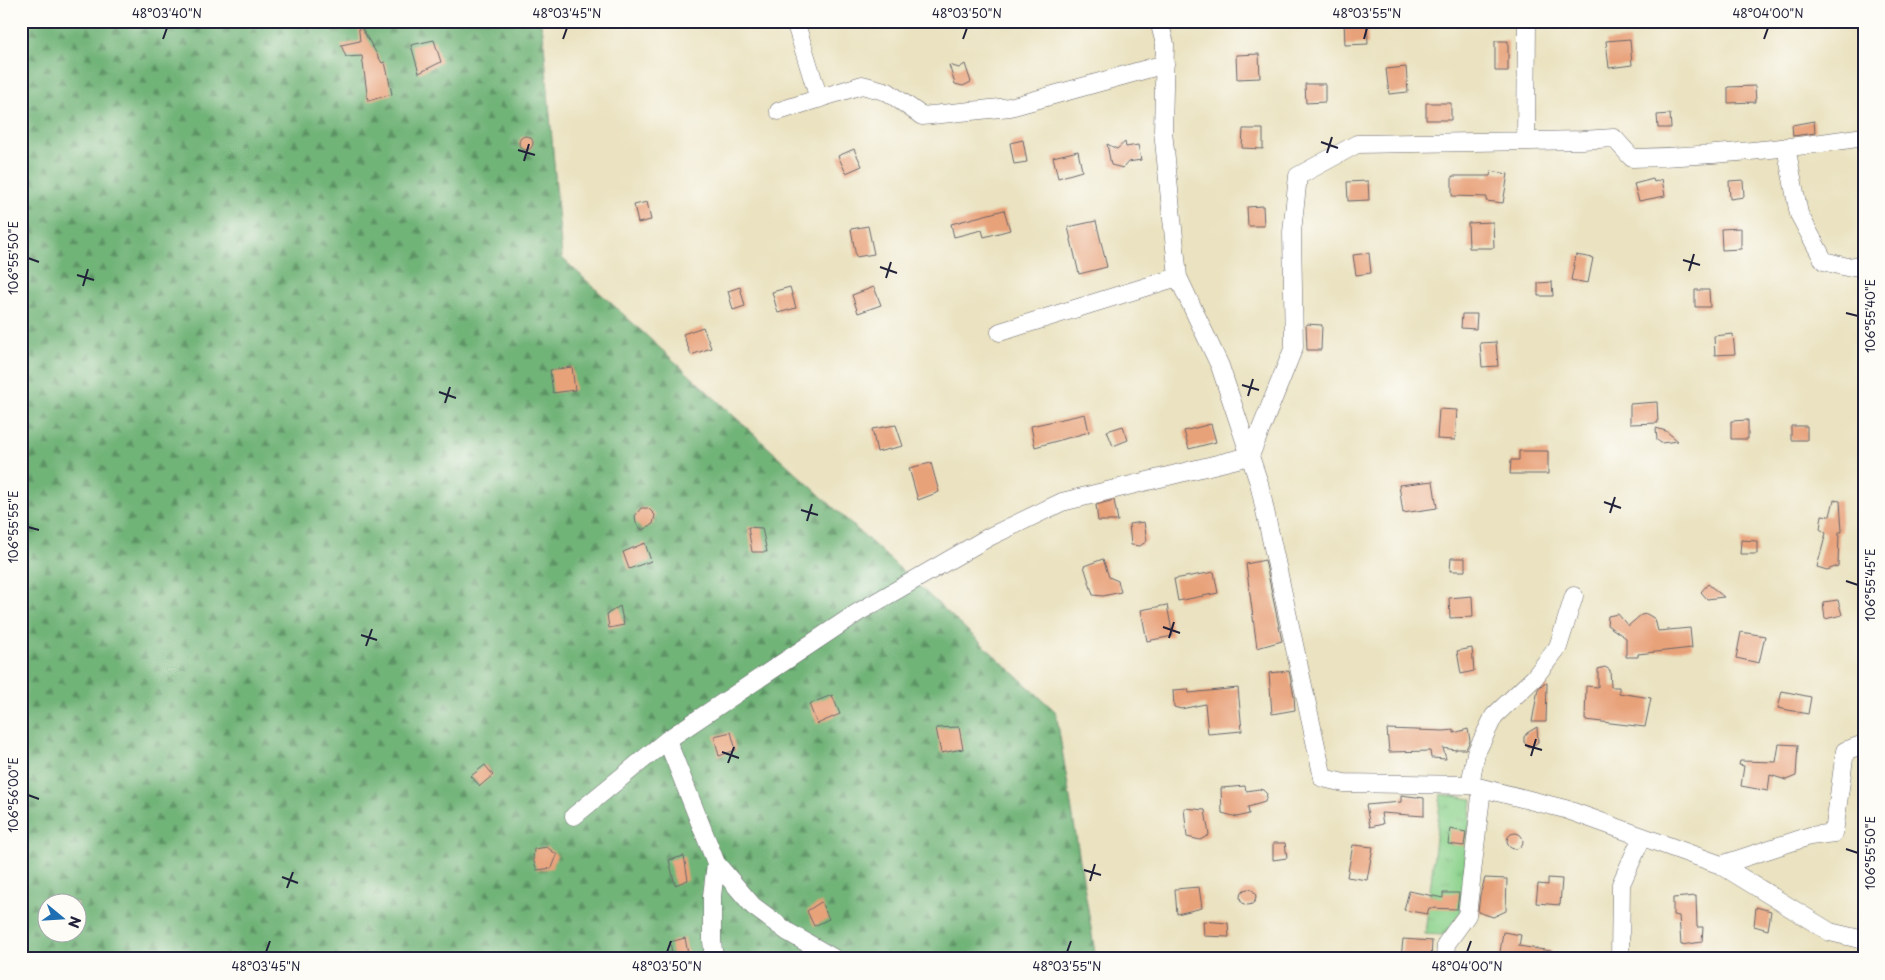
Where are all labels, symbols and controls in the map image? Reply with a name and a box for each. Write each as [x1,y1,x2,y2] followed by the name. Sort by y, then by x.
[132,4,202,22] text: 48°03'40"N
[533,4,601,22] text: 48°03'45"N
[932,4,1002,22] text: 48°03'50"N
[1333,4,1401,22] text: 48°03'55"N
[1732,4,1804,22] text: 48°04'00"N
[4,221,22,295] text: 106°55'50"E
[1861,279,1879,353] text: 106°55'40"E
[4,490,22,564] text: 106°55'55"E
[1861,549,1879,622] text: 106°55'45"E
[4,757,22,833] text: 106°56'00"E
[1861,816,1879,890] text: 106°55'50"E
[38,892,88,942] north arrow
[63,914,87,931] text: N
[232,957,300,975] text: 48°03'45"N
[632,957,702,975] text: 48°03'50"N
[1033,957,1101,975] text: 48°03'55"N
[1431,957,1503,975] text: 48°04'00"N

